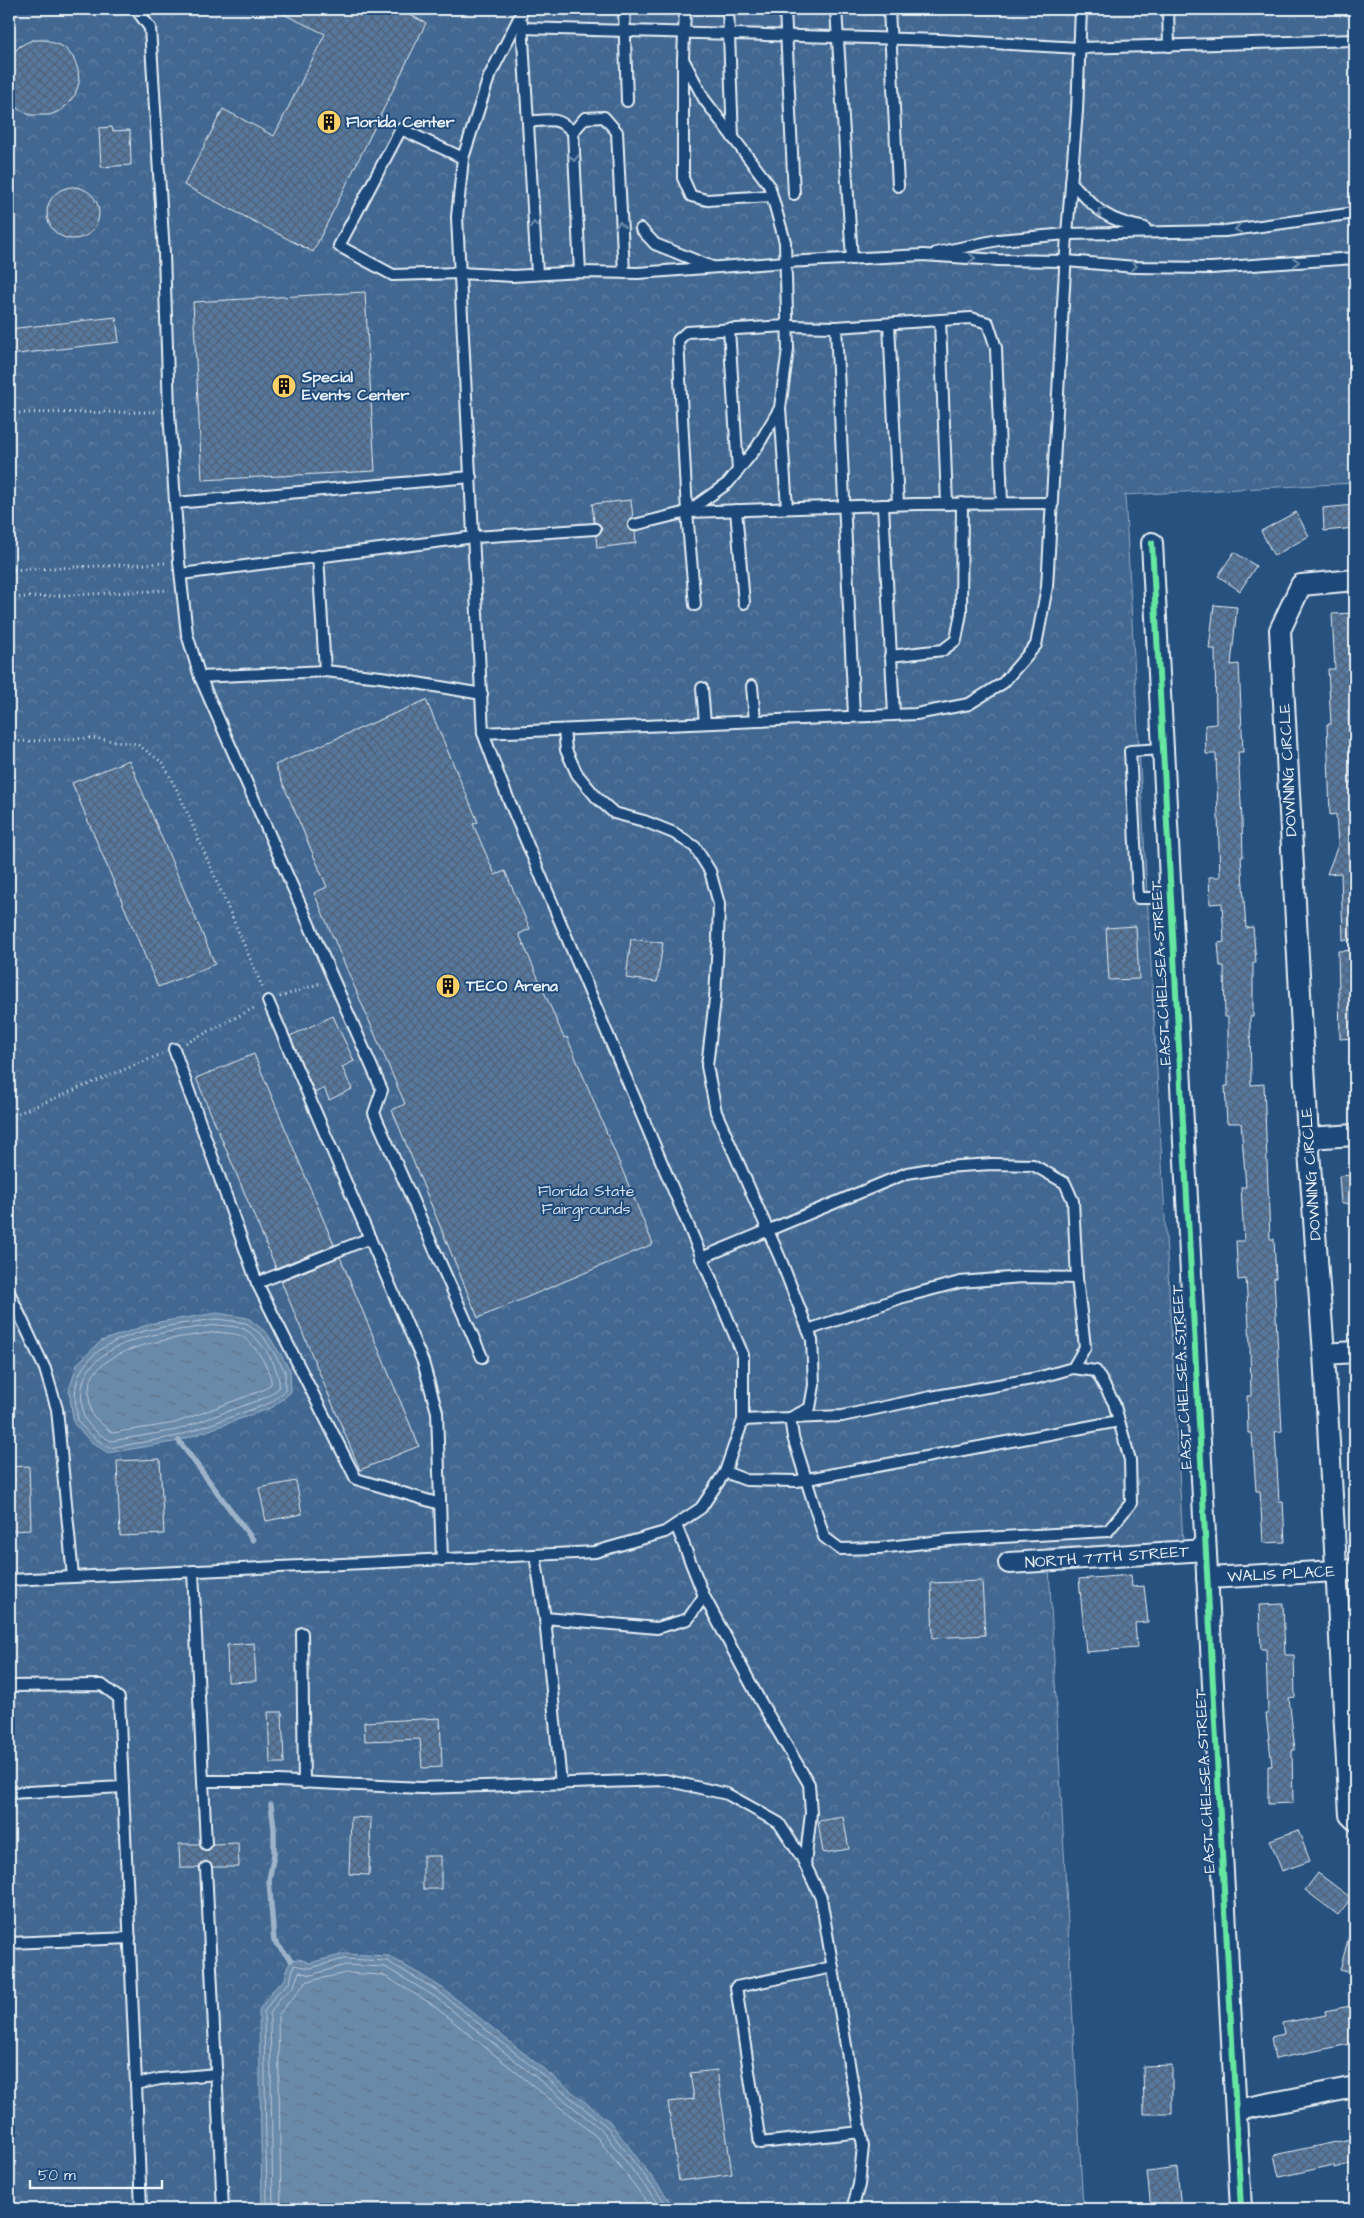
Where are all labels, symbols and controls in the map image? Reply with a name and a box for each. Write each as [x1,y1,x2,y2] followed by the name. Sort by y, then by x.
[316,109,342,135] building icon: Florida Center
[346,111,455,133] place label: Florida Center
[568,155,579,163] one-way arrow
[1097,208,1107,217] one-way arrow
[529,221,540,229] one-way arrow
[615,221,626,229] one-way arrow
[1233,223,1241,234] one-way arrow
[968,253,976,264] one-way arrow
[1292,257,1300,268] one-way arrow
[1130,261,1138,272] one-way arrow
[301,366,409,406] place label: Special Events Center
[271,373,297,399] building icon: Special Events Center
[1274,702,1302,837] street label: DOWNING CIRCLE
[1145,880,1177,1066] street label: EAST CHELSEA STREET
[435,973,461,999] building icon: TECO Arena
[465,975,559,997] place label: TECO Arena
[1295,1106,1327,1241] street label: DOWNING CIRCLE
[538,1180,635,1221] park label: Florida State Fairgrounds
[1166,1284,1198,1470] street label: EAST CHELSEA STREET
[1024,1540,1190,1574] street label: NORTH 77TH STREET
[1227,1560,1336,1588] street label: WALIS PLACE
[1189,1688,1221,1874] street label: EAST CHELSEA STREET
[30,2158,162,2190] scale bar
[38,2165,76,2186] text: 50 m

